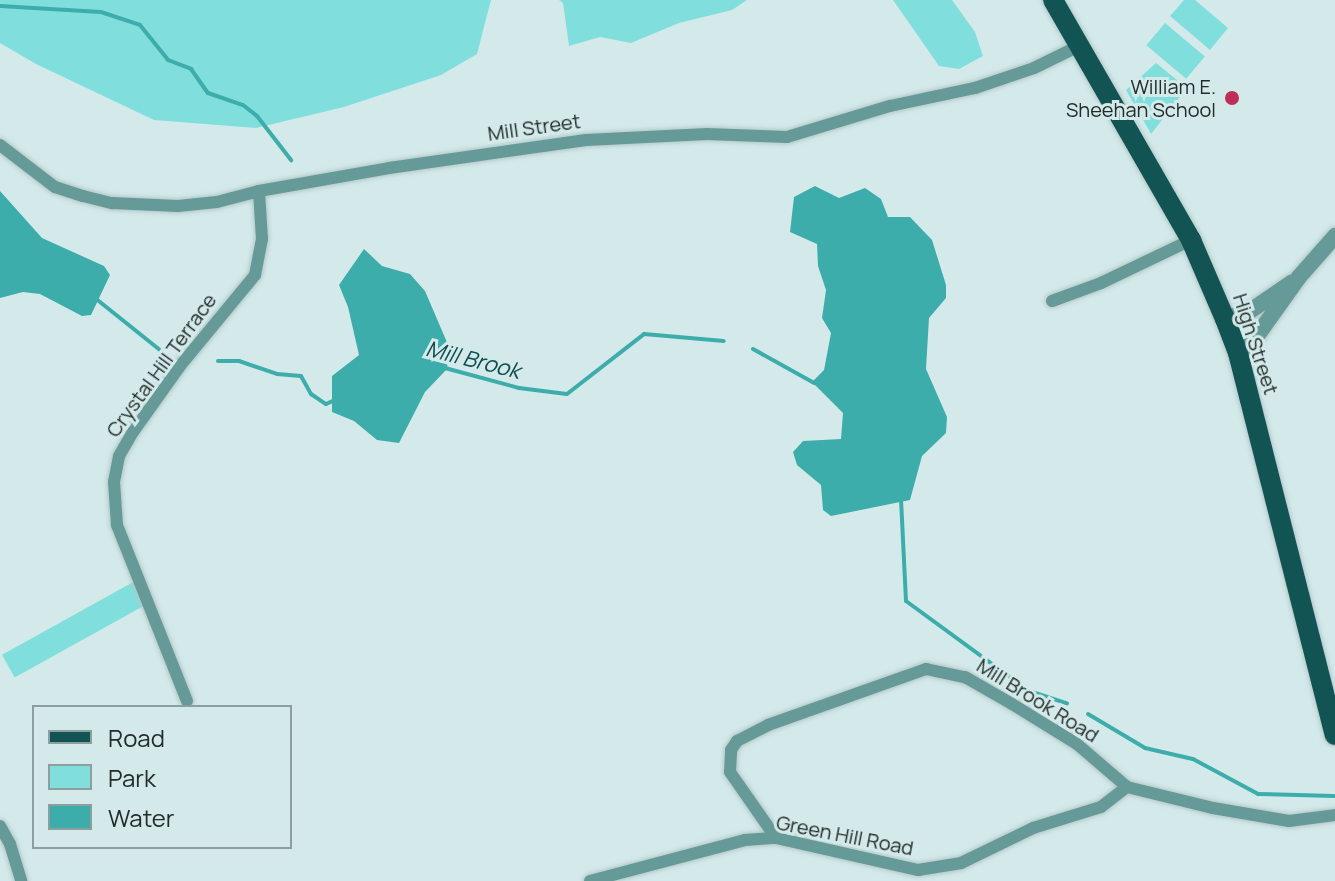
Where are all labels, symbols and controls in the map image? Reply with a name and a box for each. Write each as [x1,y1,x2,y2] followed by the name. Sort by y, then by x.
[1066,74,1216,121] place label: William E. Sheehan School
[1223,89,1241,107] marker: William E. Sheehan School
[486,109,582,145] street label: Mill Street
[101,289,221,441] street label: Crystal Hill Terrace
[1228,290,1284,398] street label: High Street
[423,336,523,384] water label: Mill Brook
[973,653,1103,747] street label: Mill Brook Road
[32,705,292,849] legend
[108,721,165,754] text: Road
[108,761,156,794] text: Park
[108,801,175,834] text: Water
[774,810,916,860] street label: Green Hill Road

